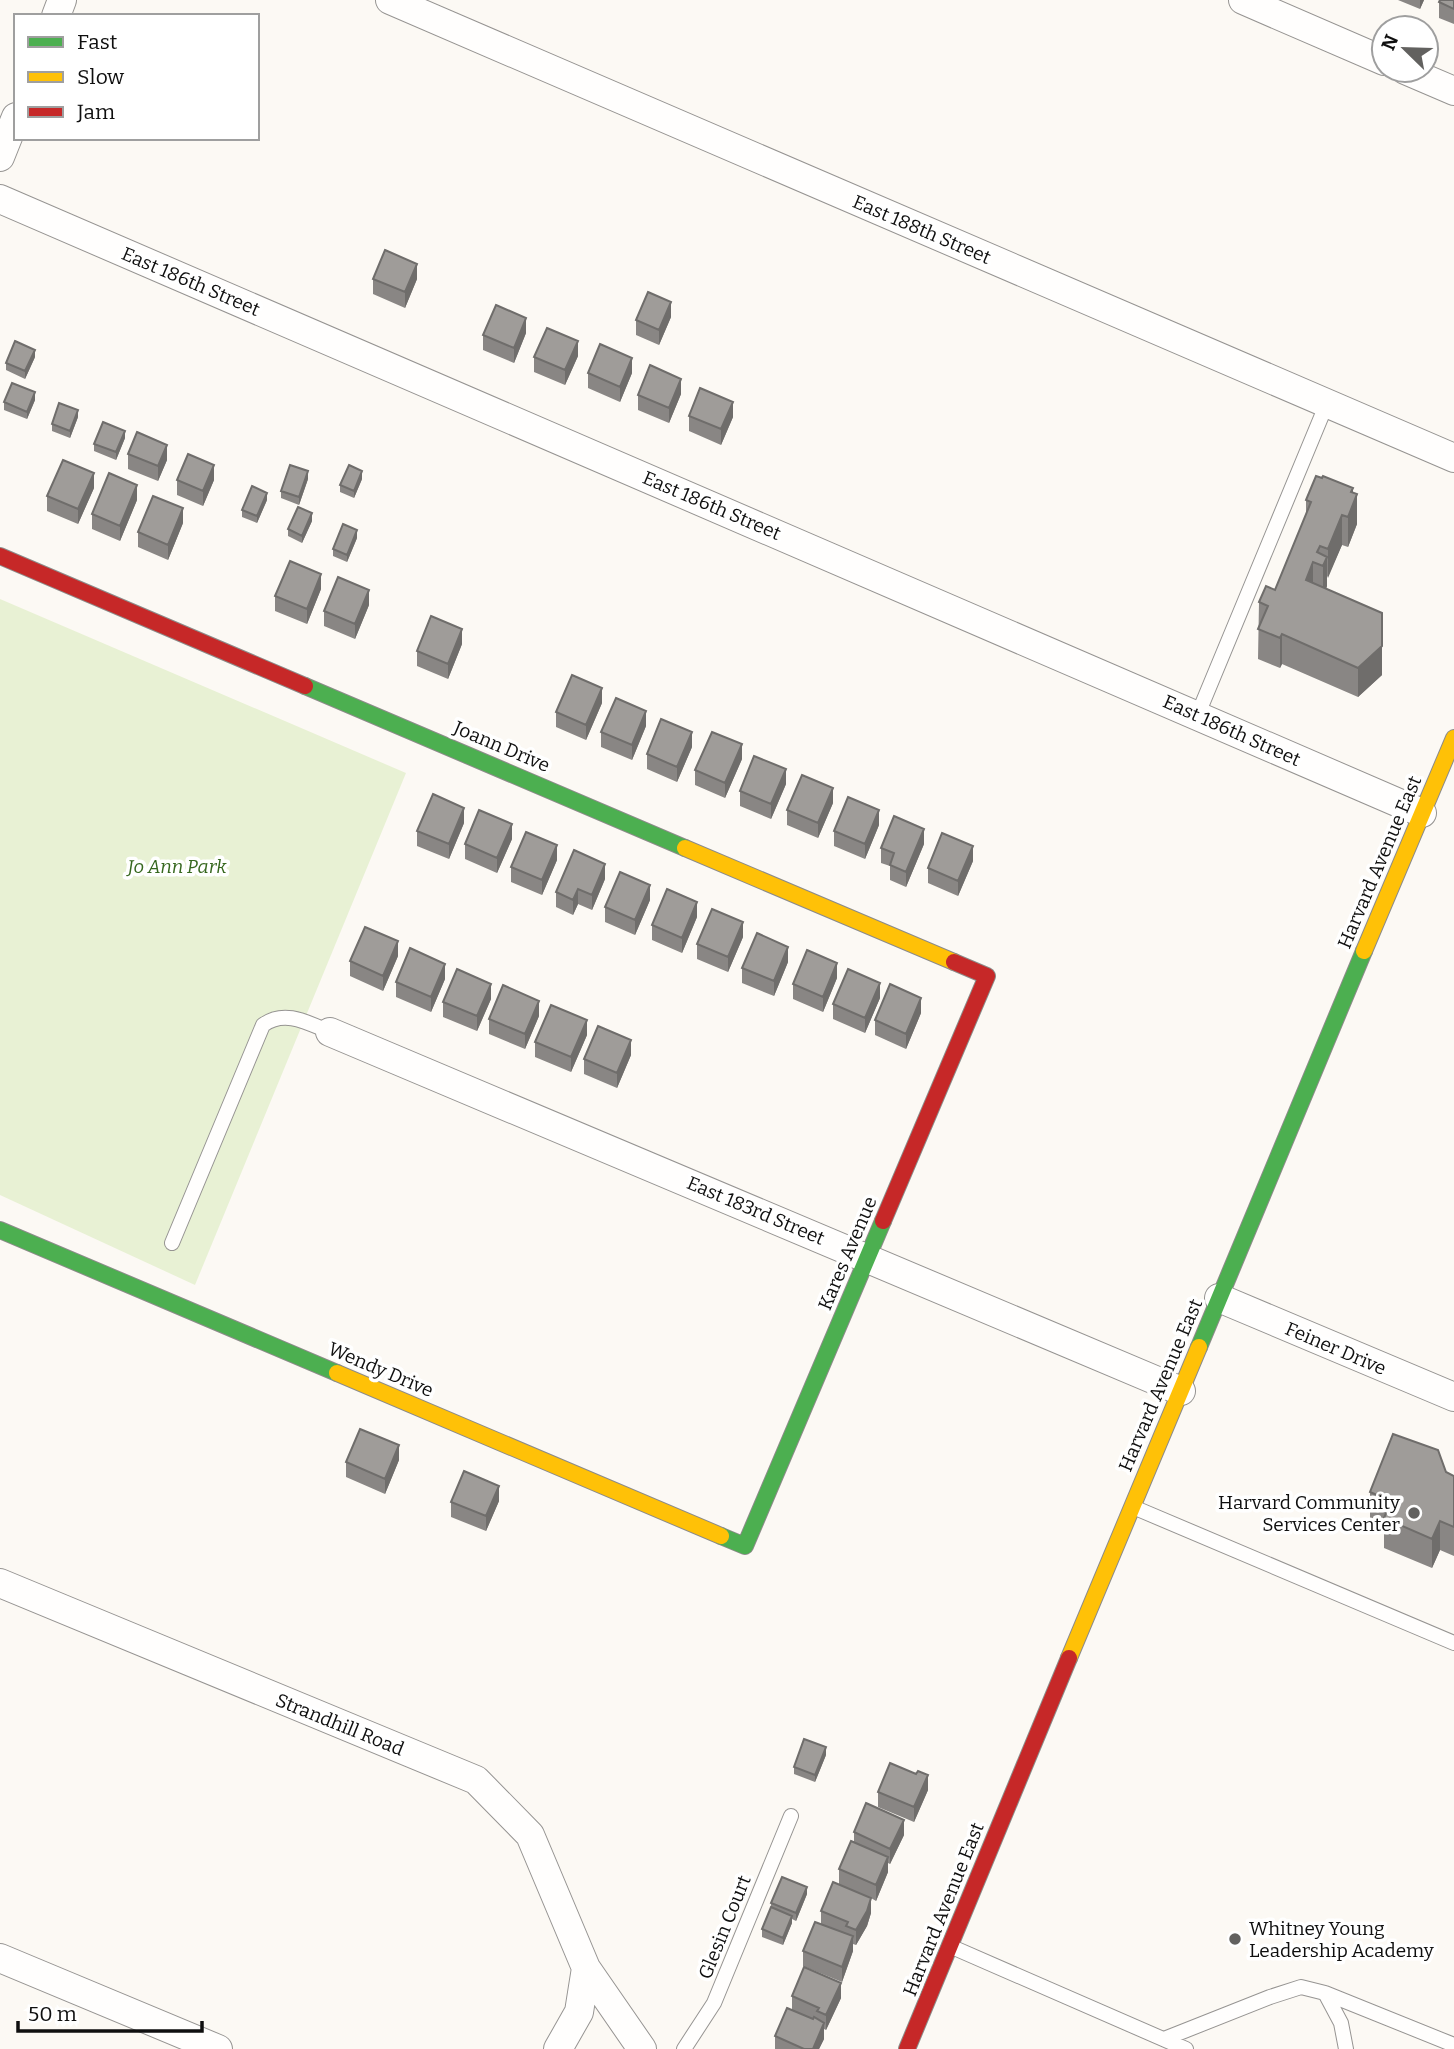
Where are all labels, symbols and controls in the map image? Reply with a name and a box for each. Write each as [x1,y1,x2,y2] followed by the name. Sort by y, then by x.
[14,14,259,140] legend
[1370,14,1440,84] north arrow
[77,29,118,55] text: Fast
[1376,31,1403,54] text: N
[77,64,124,90] text: Slow
[76,99,115,125] text: Jam
[849,190,994,269] street label: East 188th Street
[118,242,263,321] street label: East 186th Street
[639,466,784,545] street label: East 186th Street
[1160,690,1304,771] street label: East 186th Street
[449,716,553,777] street label: Joann Drive
[1333,772,1426,952] street label: Harvard Avenue East
[126,855,227,878] park label: Jo Ann Park
[683,1171,828,1250] street label: East 183rd Street
[813,1193,882,1313] street label: Kares Avenue
[1114,1295,1207,1475] street label: Harvard Avenue East
[1282,1317,1390,1380] street label: Feiner Drive
[325,1337,437,1402] street label: Wendy Drive
[1218,1491,1401,1536] place label: Harvard Community Services Center
[1406,1505,1422,1521] marker: Harvard Community Services Center
[272,1688,407,1761] street label: Strandhill Road
[898,1819,989,1999] street label: Harvard Avenue East
[693,1872,756,1982] street label: Glesin Court
[1249,1917,1435,1962] place label: Whitney Young Leadership Academy
[1227,1931,1243,1947] marker: Whitney Young Leadership Academy
[18,1990,201,2034] scale bar
[28,2001,77,2027] text: 50 m

